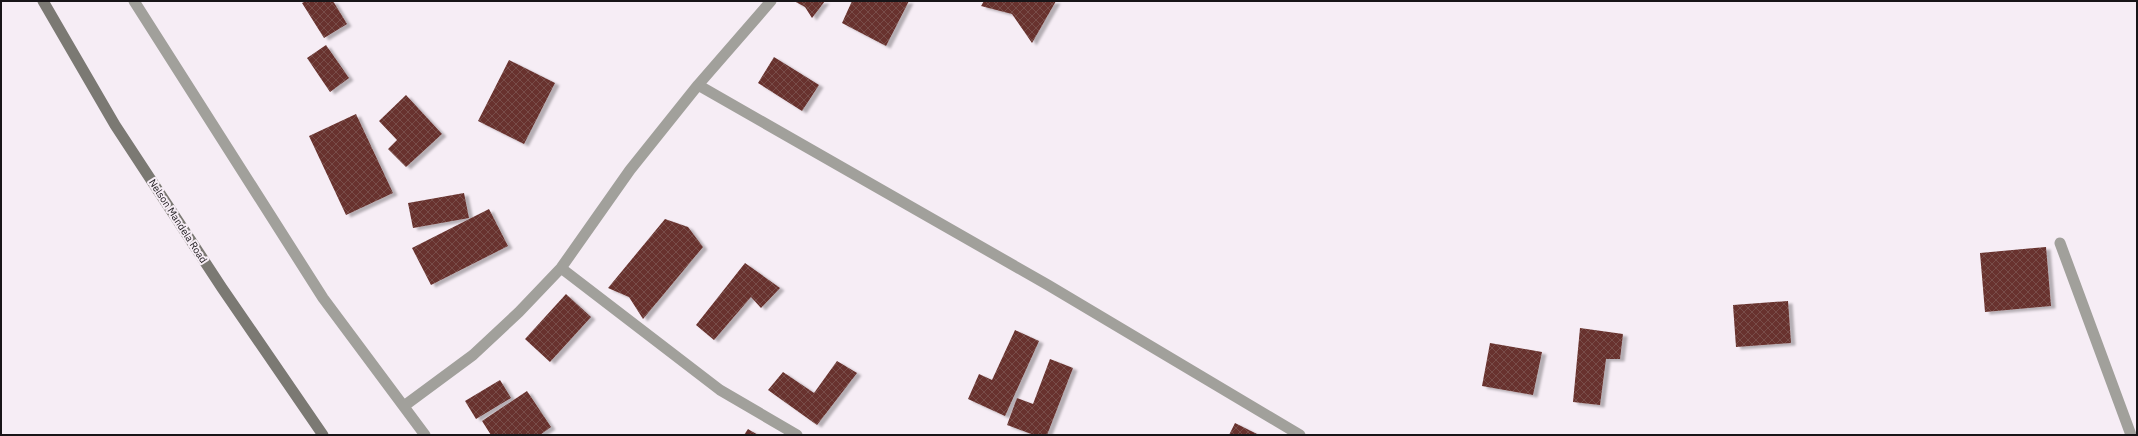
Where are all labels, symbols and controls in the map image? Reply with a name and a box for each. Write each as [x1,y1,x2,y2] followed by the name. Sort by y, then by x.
[146,177,210,265] street label: Nelson Mandela Road

